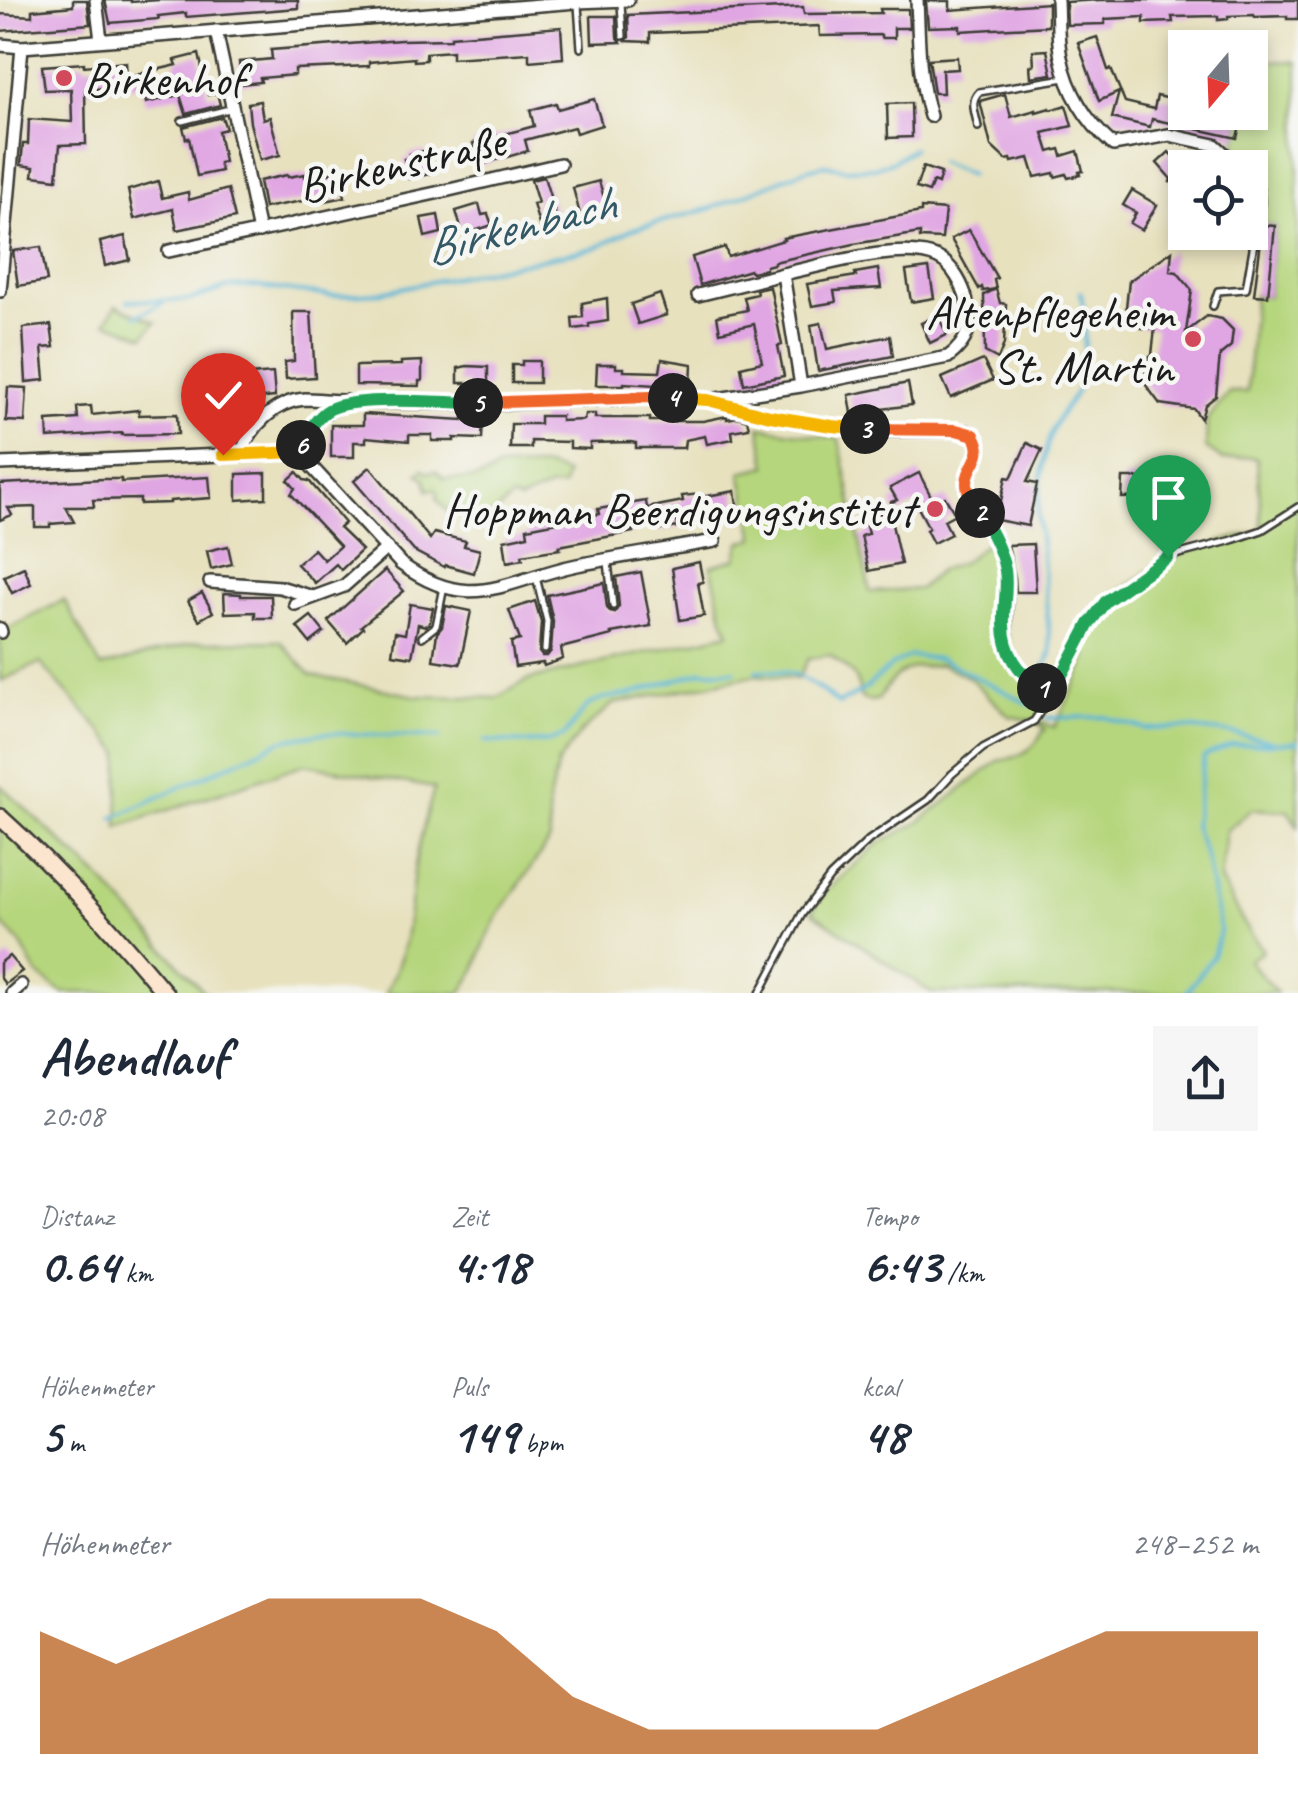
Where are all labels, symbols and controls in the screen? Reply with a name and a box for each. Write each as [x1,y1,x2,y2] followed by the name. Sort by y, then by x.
[1168,30,1268,130] north arrow
[1168,30,1268,250] map controls
[84,49,253,109] place label: Birkenhof
[53,67,75,89] marker: Birkenhof
[292,109,514,216] street label: Birkenstraße
[1168,150,1268,250] button: locate
[418,171,624,279] water label: Birkenbach
[926,282,1177,397] place label: Altenpflegeheim St. Martin
[1182,328,1204,350] marker: Altenpflegeheim St. Martin
[181,353,266,456] pin
[196,368,251,423] icon: check
[648,373,698,423] pin: 4
[453,378,503,428] pin: 5
[667,380,679,415] text: 4
[472,385,484,420] text: 5
[840,404,890,454] pin: 3
[859,411,871,446] text: 3
[276,420,326,470] pin: 6
[294,427,308,462] text: 6
[1126,455,1211,558] pin
[1141,470,1196,525] icon: arrive
[443,480,921,540] place label: Hoppman Beerdigungsinstitut
[955,488,1005,538] pin: 2
[974,495,986,530] text: 2
[924,498,946,520] marker: Hoppman Beerdigungsinstitut
[1017,663,1067,713] pin: 1
[1036,670,1048,705] text: 1
[40,1022,227,1092] text: Abendlauf
[1153,1026,1258,1131] button: share
[40,1095,104,1136] text: 20:08
[40,1199,113,1234] text: Distanz
[451,1199,488,1234] text: Zeit
[862,1199,918,1234] text: Tempo
[40,1234,118,1297] text: 0.64
[451,1234,528,1297] text: 4:18
[862,1234,940,1297] text: 6:43
[118,1255,153,1290] text: km
[940,1255,984,1290] text: /km
[40,1369,154,1404] text: Höhenmeter
[451,1369,488,1404] text: Puls
[862,1369,899,1404] text: kcal
[40,1404,62,1467] text: 5
[451,1404,518,1467] text: 149
[862,1404,907,1467] text: 48
[62,1425,84,1460] text: m
[518,1425,563,1460] text: bpm
[40,1523,170,1564] text: Höhenmeter
[1132,1523,1258,1564] text: 248–252 m

